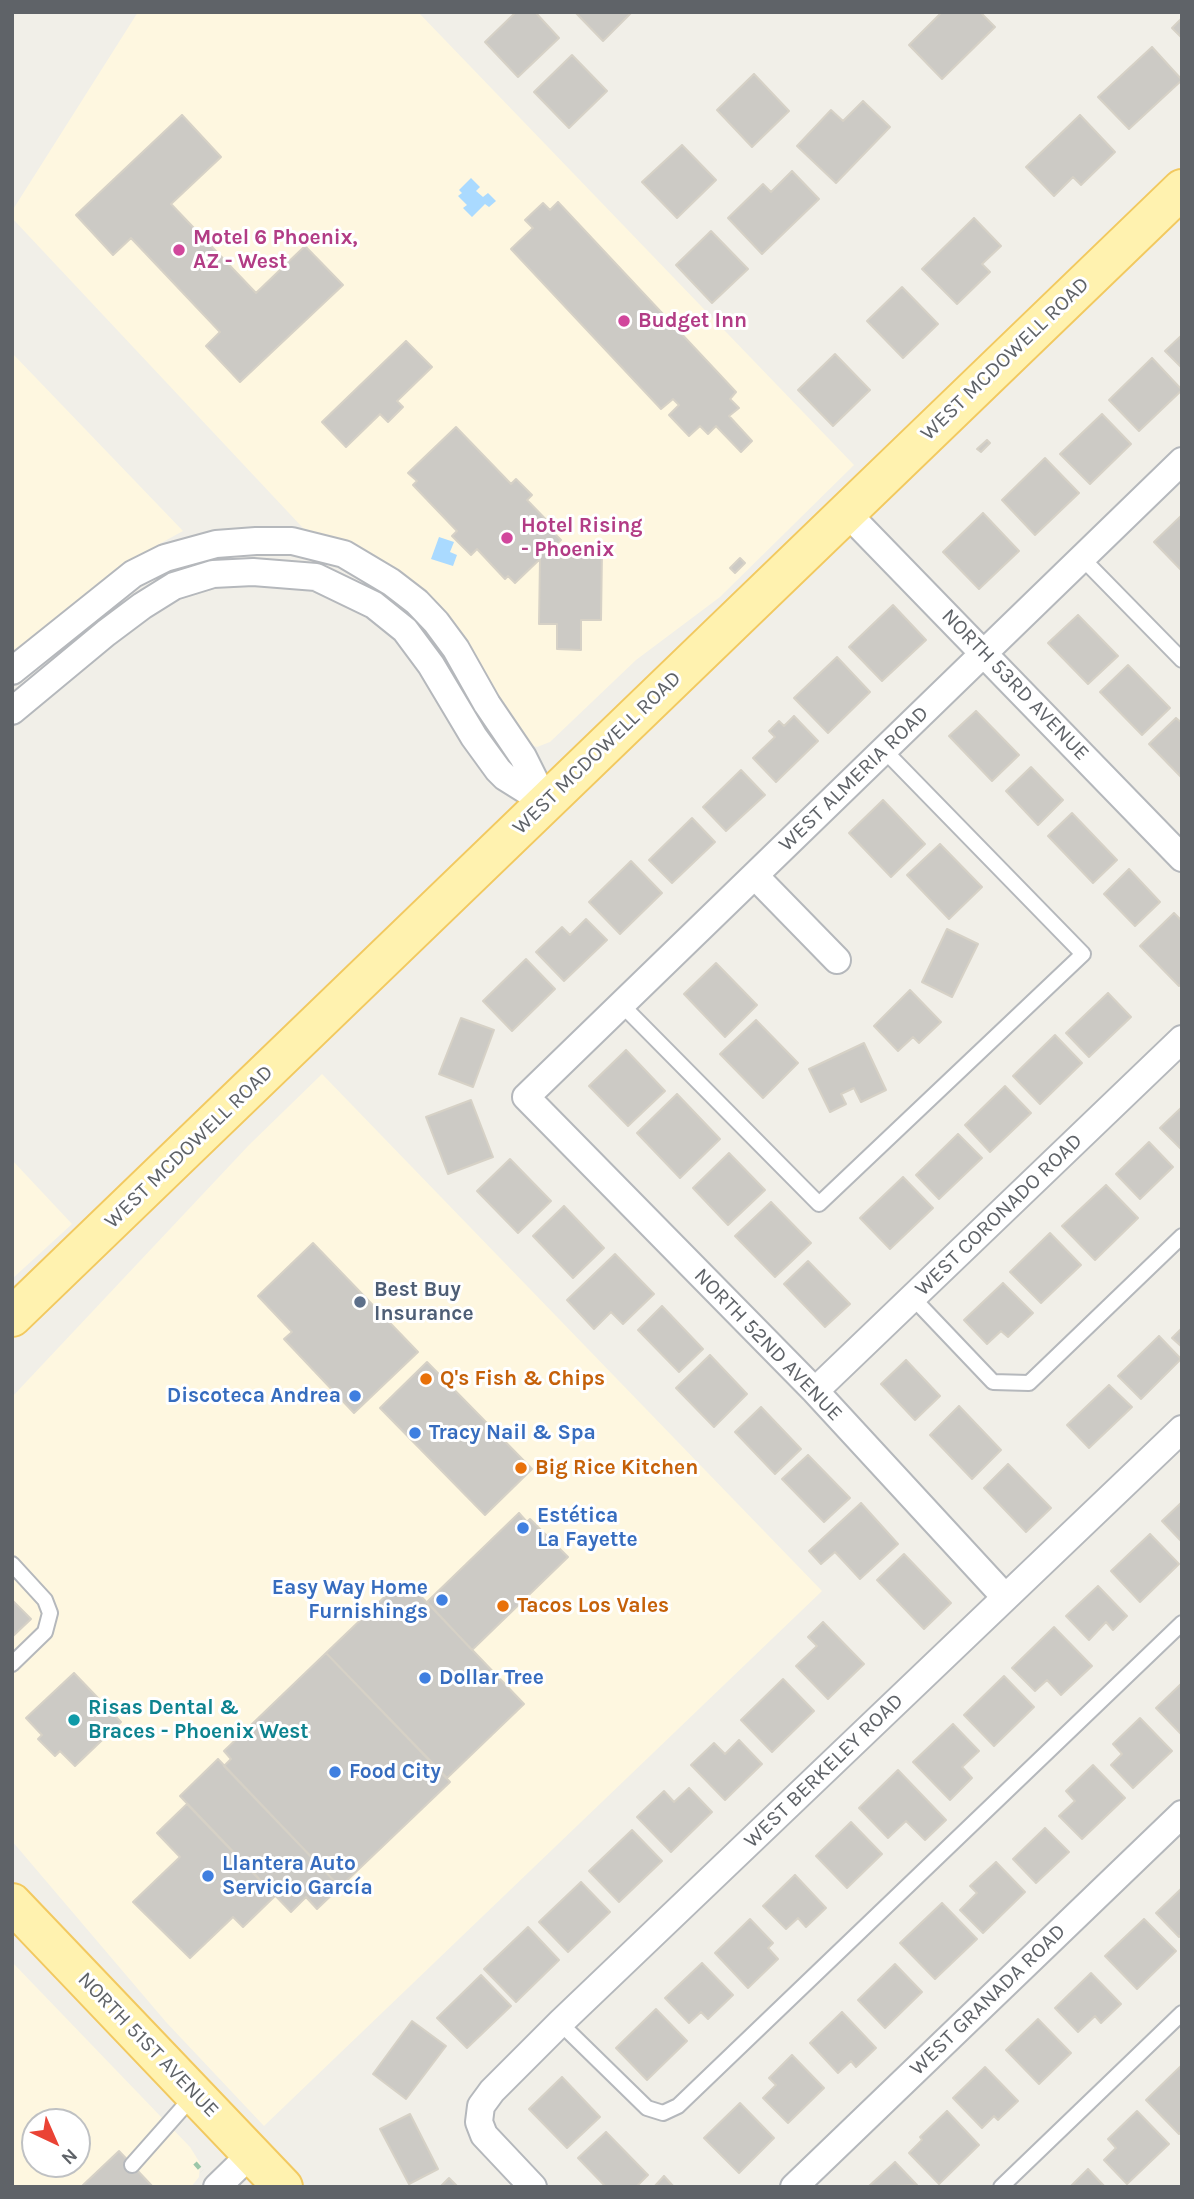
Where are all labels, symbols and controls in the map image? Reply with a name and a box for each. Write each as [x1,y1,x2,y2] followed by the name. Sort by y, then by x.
[193,225,358,275] place label: Motel 6 Phoenix, AZ - West
[171,242,187,258] marker: Motel 6 Phoenix, AZ - West
[916,272,1094,446] street label: WEST MCDOWELL ROAD
[638,308,747,334] place label: Budget Inn
[616,313,632,329] marker: Budget Inn
[521,513,642,563] place label: Hotel Rising - Phoenix
[499,530,515,546] marker: Hotel Rising - Phoenix
[936,604,1094,766] street label: NORTH 53RD AVENUE
[508,666,686,840] street label: WEST MCDOWELL ROAD
[774,701,934,857] street label: WEST ALMERIA ROAD
[100,1060,278,1234] street label: WEST MCDOWELL ROAD
[910,1129,1088,1301] street label: WEST CORONADO ROAD
[689,1263,847,1427] street label: NORTH 52ND AVENUE
[374,1277,474,1327] place label: Best Buy Insurance
[352,1294,368,1310] marker: Best Buy Insurance
[440,1366,605,1392] place label: Q's Fish & Chips
[418,1371,434,1387] marker: Q's Fish & Chips
[167,1383,341,1409] place label: Discoteca Andrea
[347,1388,363,1404] marker: Discoteca Andrea
[429,1420,596,1446] place label: Tracy Nail & Spa
[407,1425,423,1441] marker: Tracy Nail & Spa
[535,1455,698,1481] place label: Big Rice Kitchen
[513,1460,529,1476] marker: Big Rice Kitchen
[537,1503,638,1553] place label: Estética La Fayette
[515,1520,531,1536] marker: Estética La Fayette
[272,1575,428,1625] place label: Easy Way Home Furnishings
[434,1592,450,1608] marker: Easy Way Home Furnishings
[517,1593,669,1619] place label: Tacos Los Vales
[495,1598,511,1614] marker: Tacos Los Vales
[439,1665,544,1691] place label: Dollar Tree
[417,1670,433,1686] marker: Dollar Tree
[739,1688,909,1854] street label: WEST BERKELEY ROAD
[88,1695,309,1745] place label: Risas Dental & Braces - Phoenix West
[66,1712,82,1728] marker: Risas Dental & Braces - Phoenix West
[349,1759,441,1785] place label: Food City
[327,1764,343,1780] marker: Food City
[222,1851,373,1901] place label: Llantera Auto Servicio García
[200,1868,216,1884] marker: Llantera Auto Servicio García
[905,1919,1071,2081] street label: WEST GRANADA ROAD
[72,1967,224,2123] street label: NORTH 51ST AVENUE
[21,2108,91,2178] north arrow
[57,2144,82,2169] text: N

